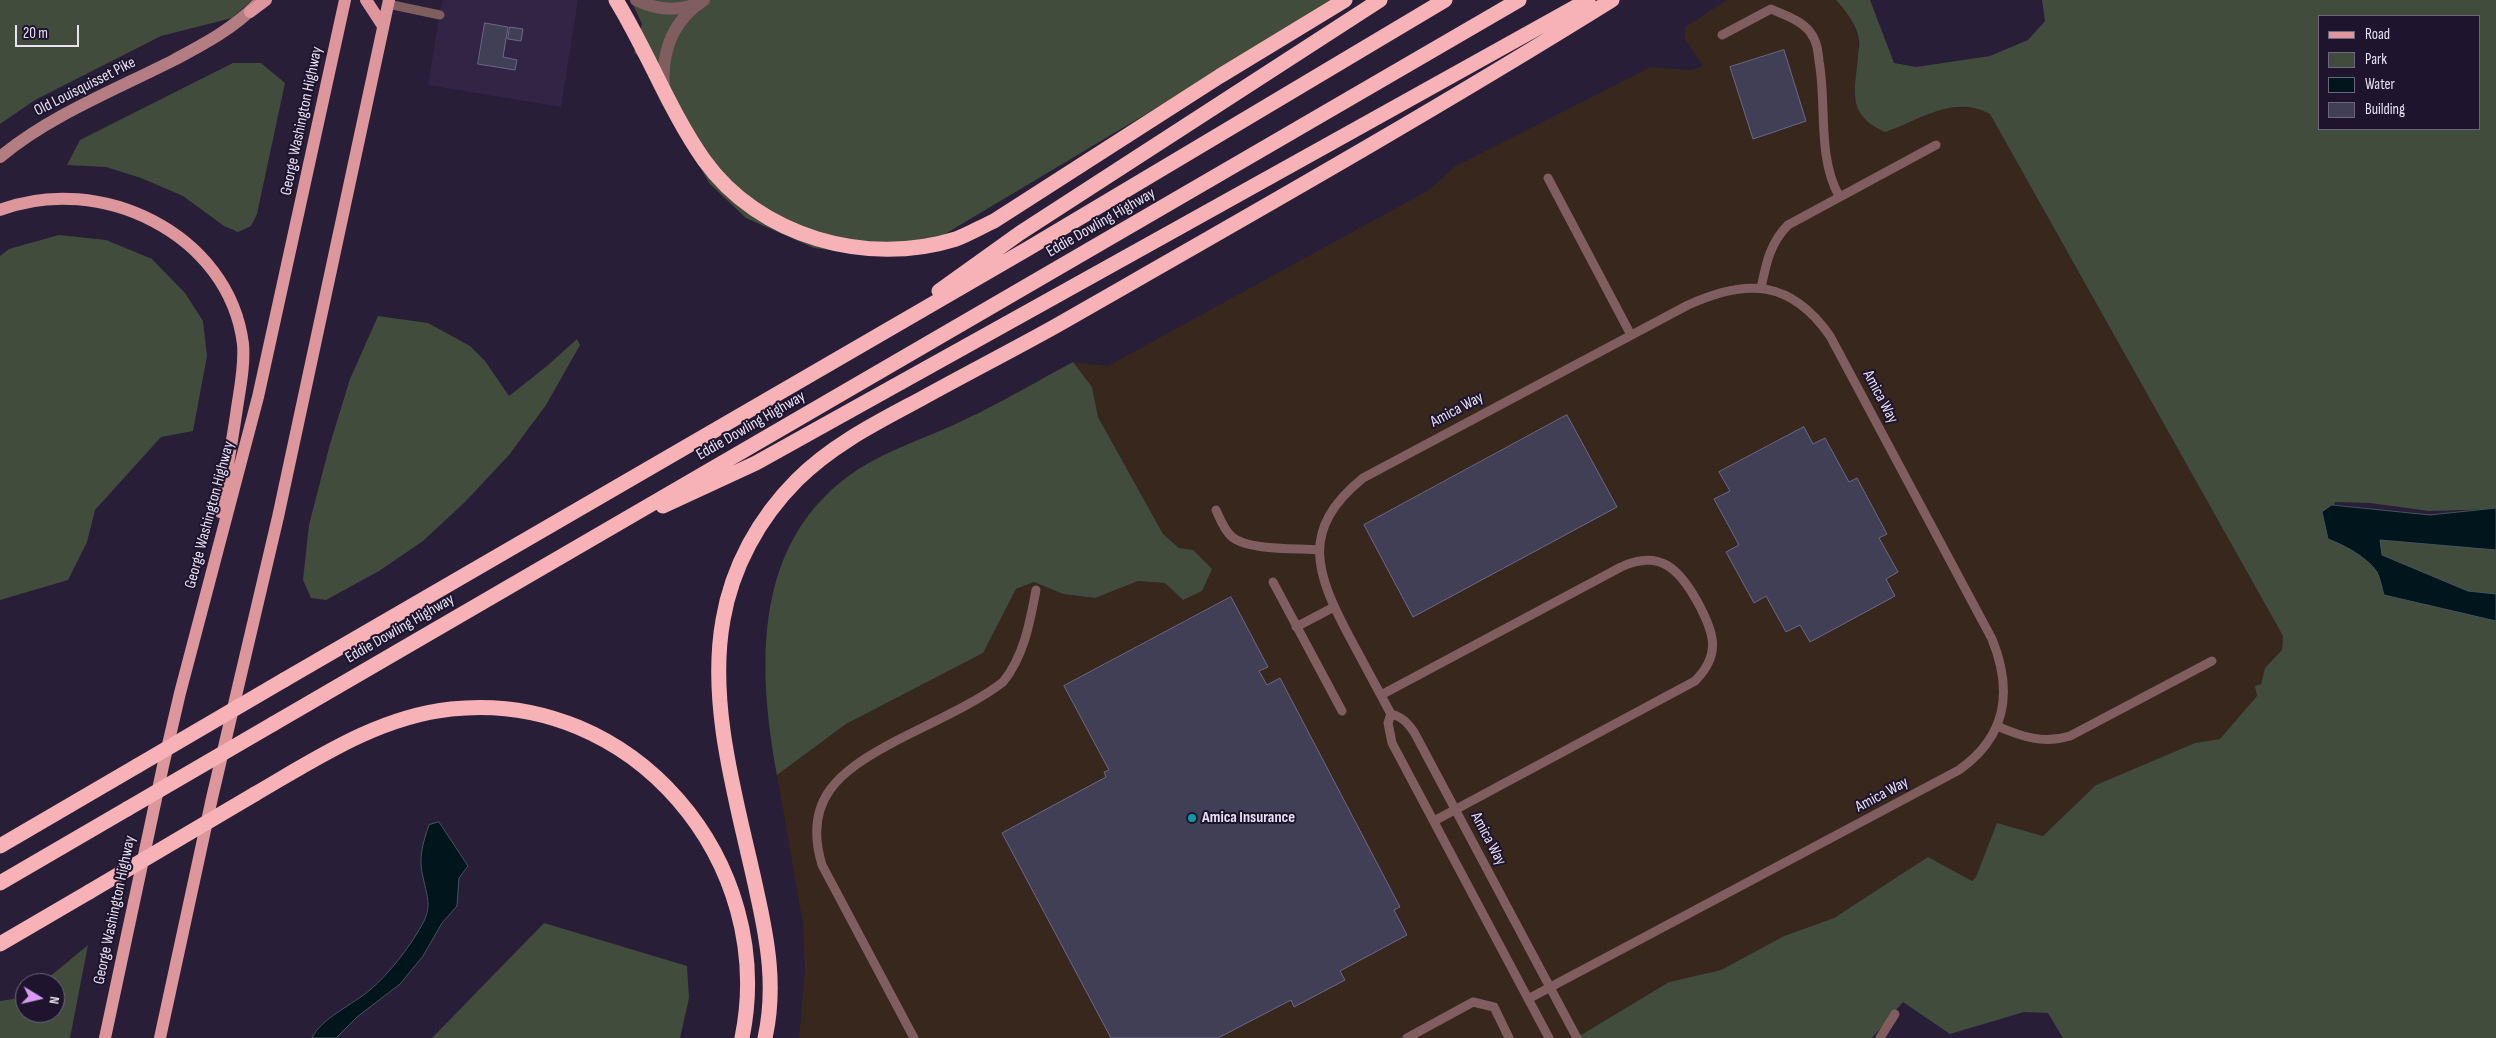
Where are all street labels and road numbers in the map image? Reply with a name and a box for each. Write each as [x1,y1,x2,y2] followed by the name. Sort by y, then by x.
[277,45,327,197] street label: George Washington Highway
[31,53,139,121] street label: Old Louisquisset Pike
[1043,184,1159,262] street label: Eddie Dowling Highway
[1858,367,1902,427] street label: Amica Way
[693,387,809,465] street label: Eddie Dowling Highway
[1427,388,1487,432] street label: Amica Way
[181,439,239,591] street label: George Washington Highway
[342,590,458,668] street label: Eddie Dowling Highway
[1852,773,1912,817] street label: Amica Way
[1466,809,1510,869] street label: Amica Way
[90,834,140,986] street label: George Washington Highway

